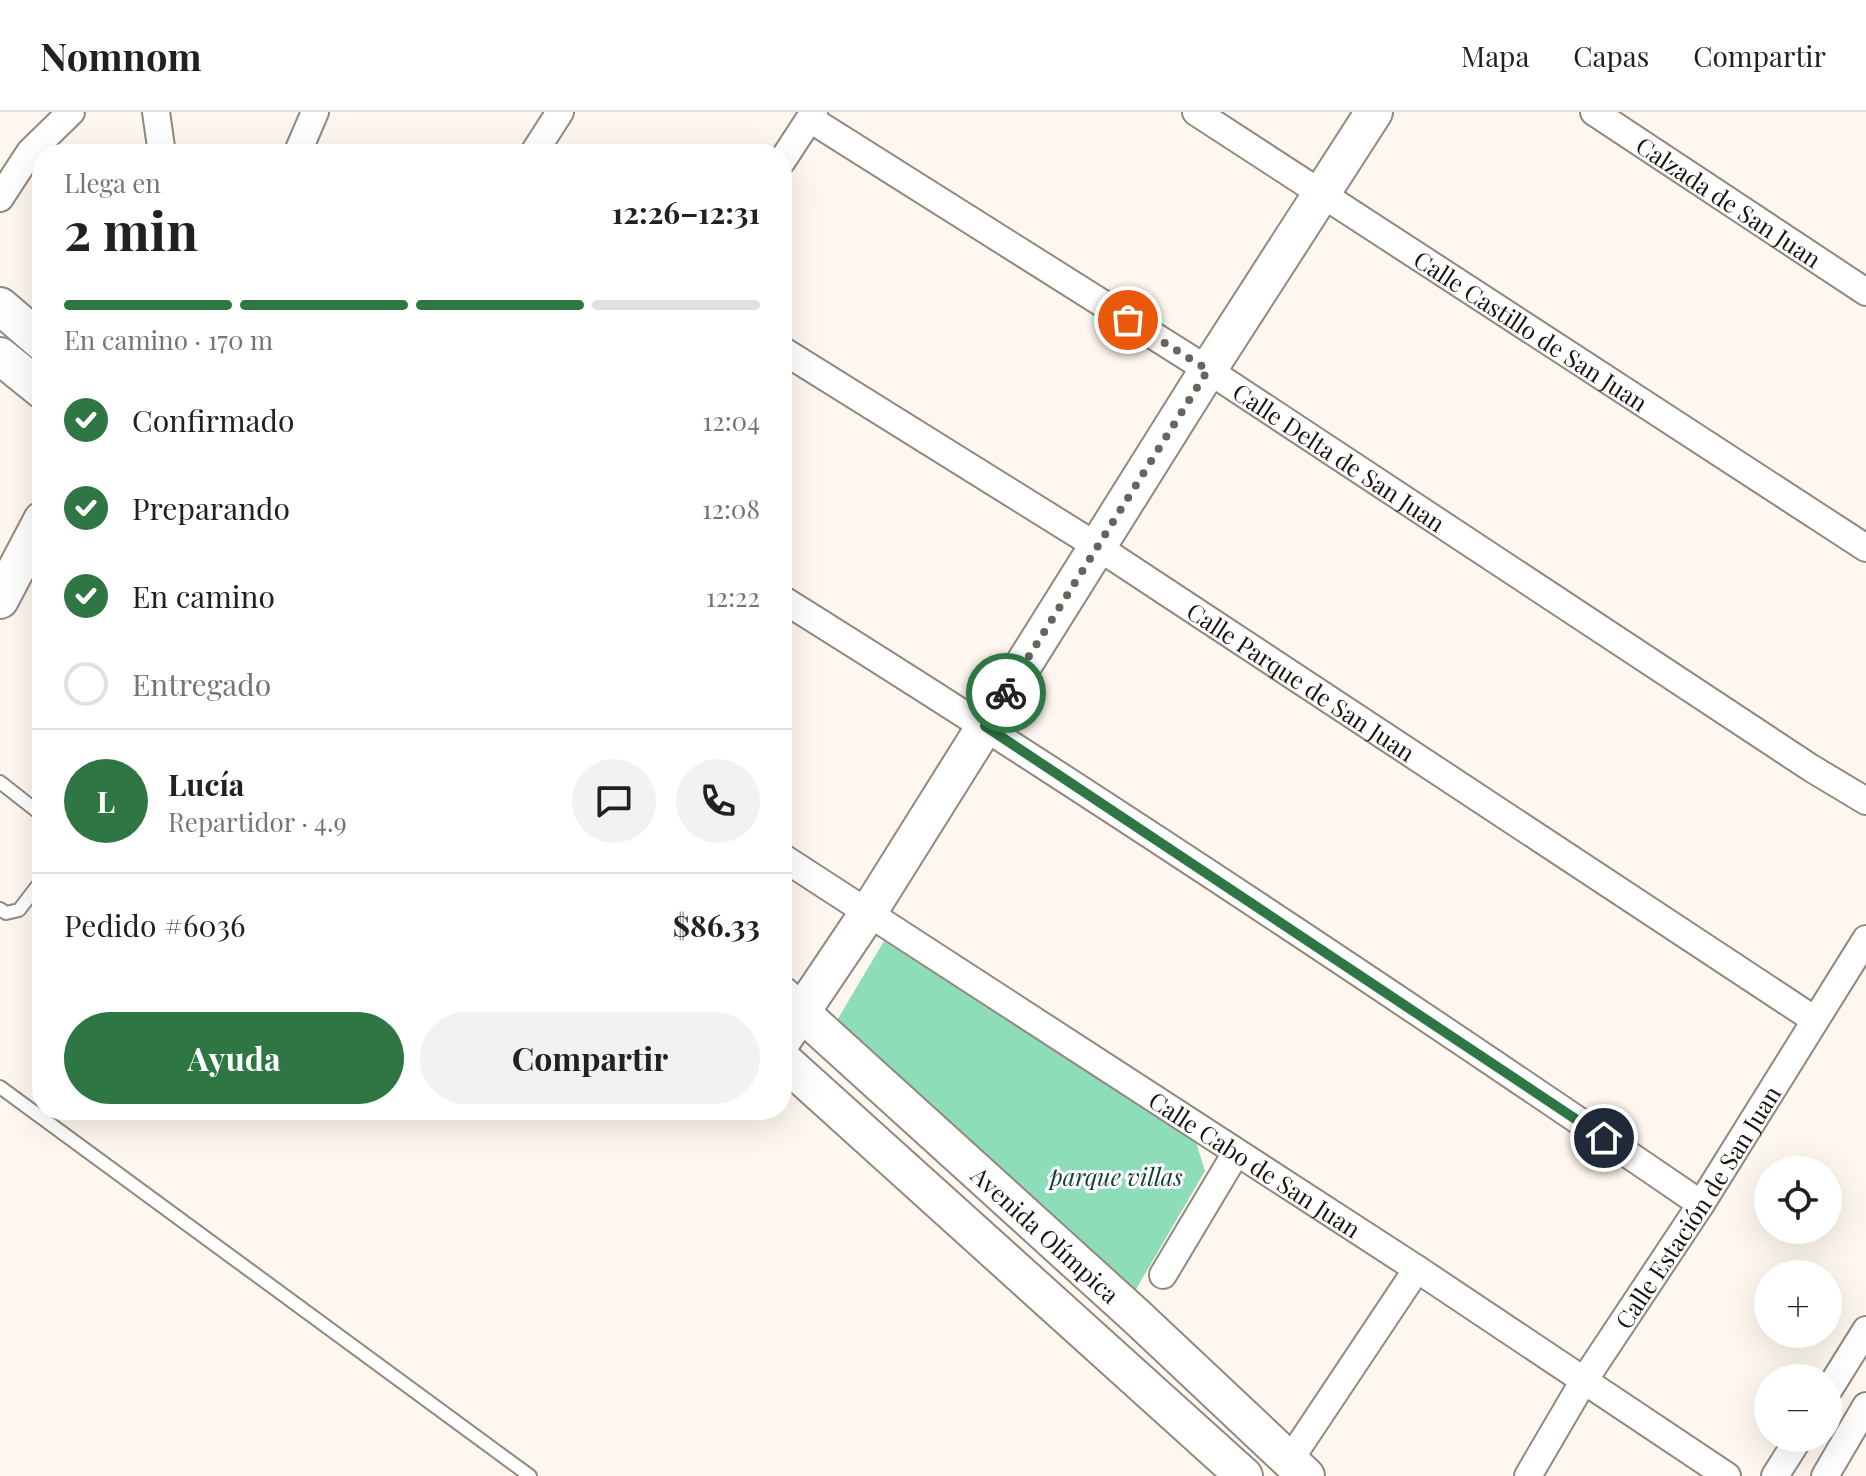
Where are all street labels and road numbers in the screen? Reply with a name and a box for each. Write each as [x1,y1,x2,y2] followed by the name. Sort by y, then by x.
[1630,129,1828,274] street label: Calzada de San Juan
[1408,242,1654,418] street label: Calle Castillo de San Juan
[1227,375,1452,538] street label: Calle Delta de San Juan
[1181,594,1422,768] street label: Calle Parque de San Juan
[1607,1079,1787,1335] street label: Calle Estación de San Juan
[1143,1084,1367,1244] street label: Calle Cabo de San Juan
[964,1158,1127,1310] street label: Avenida Olímpica

